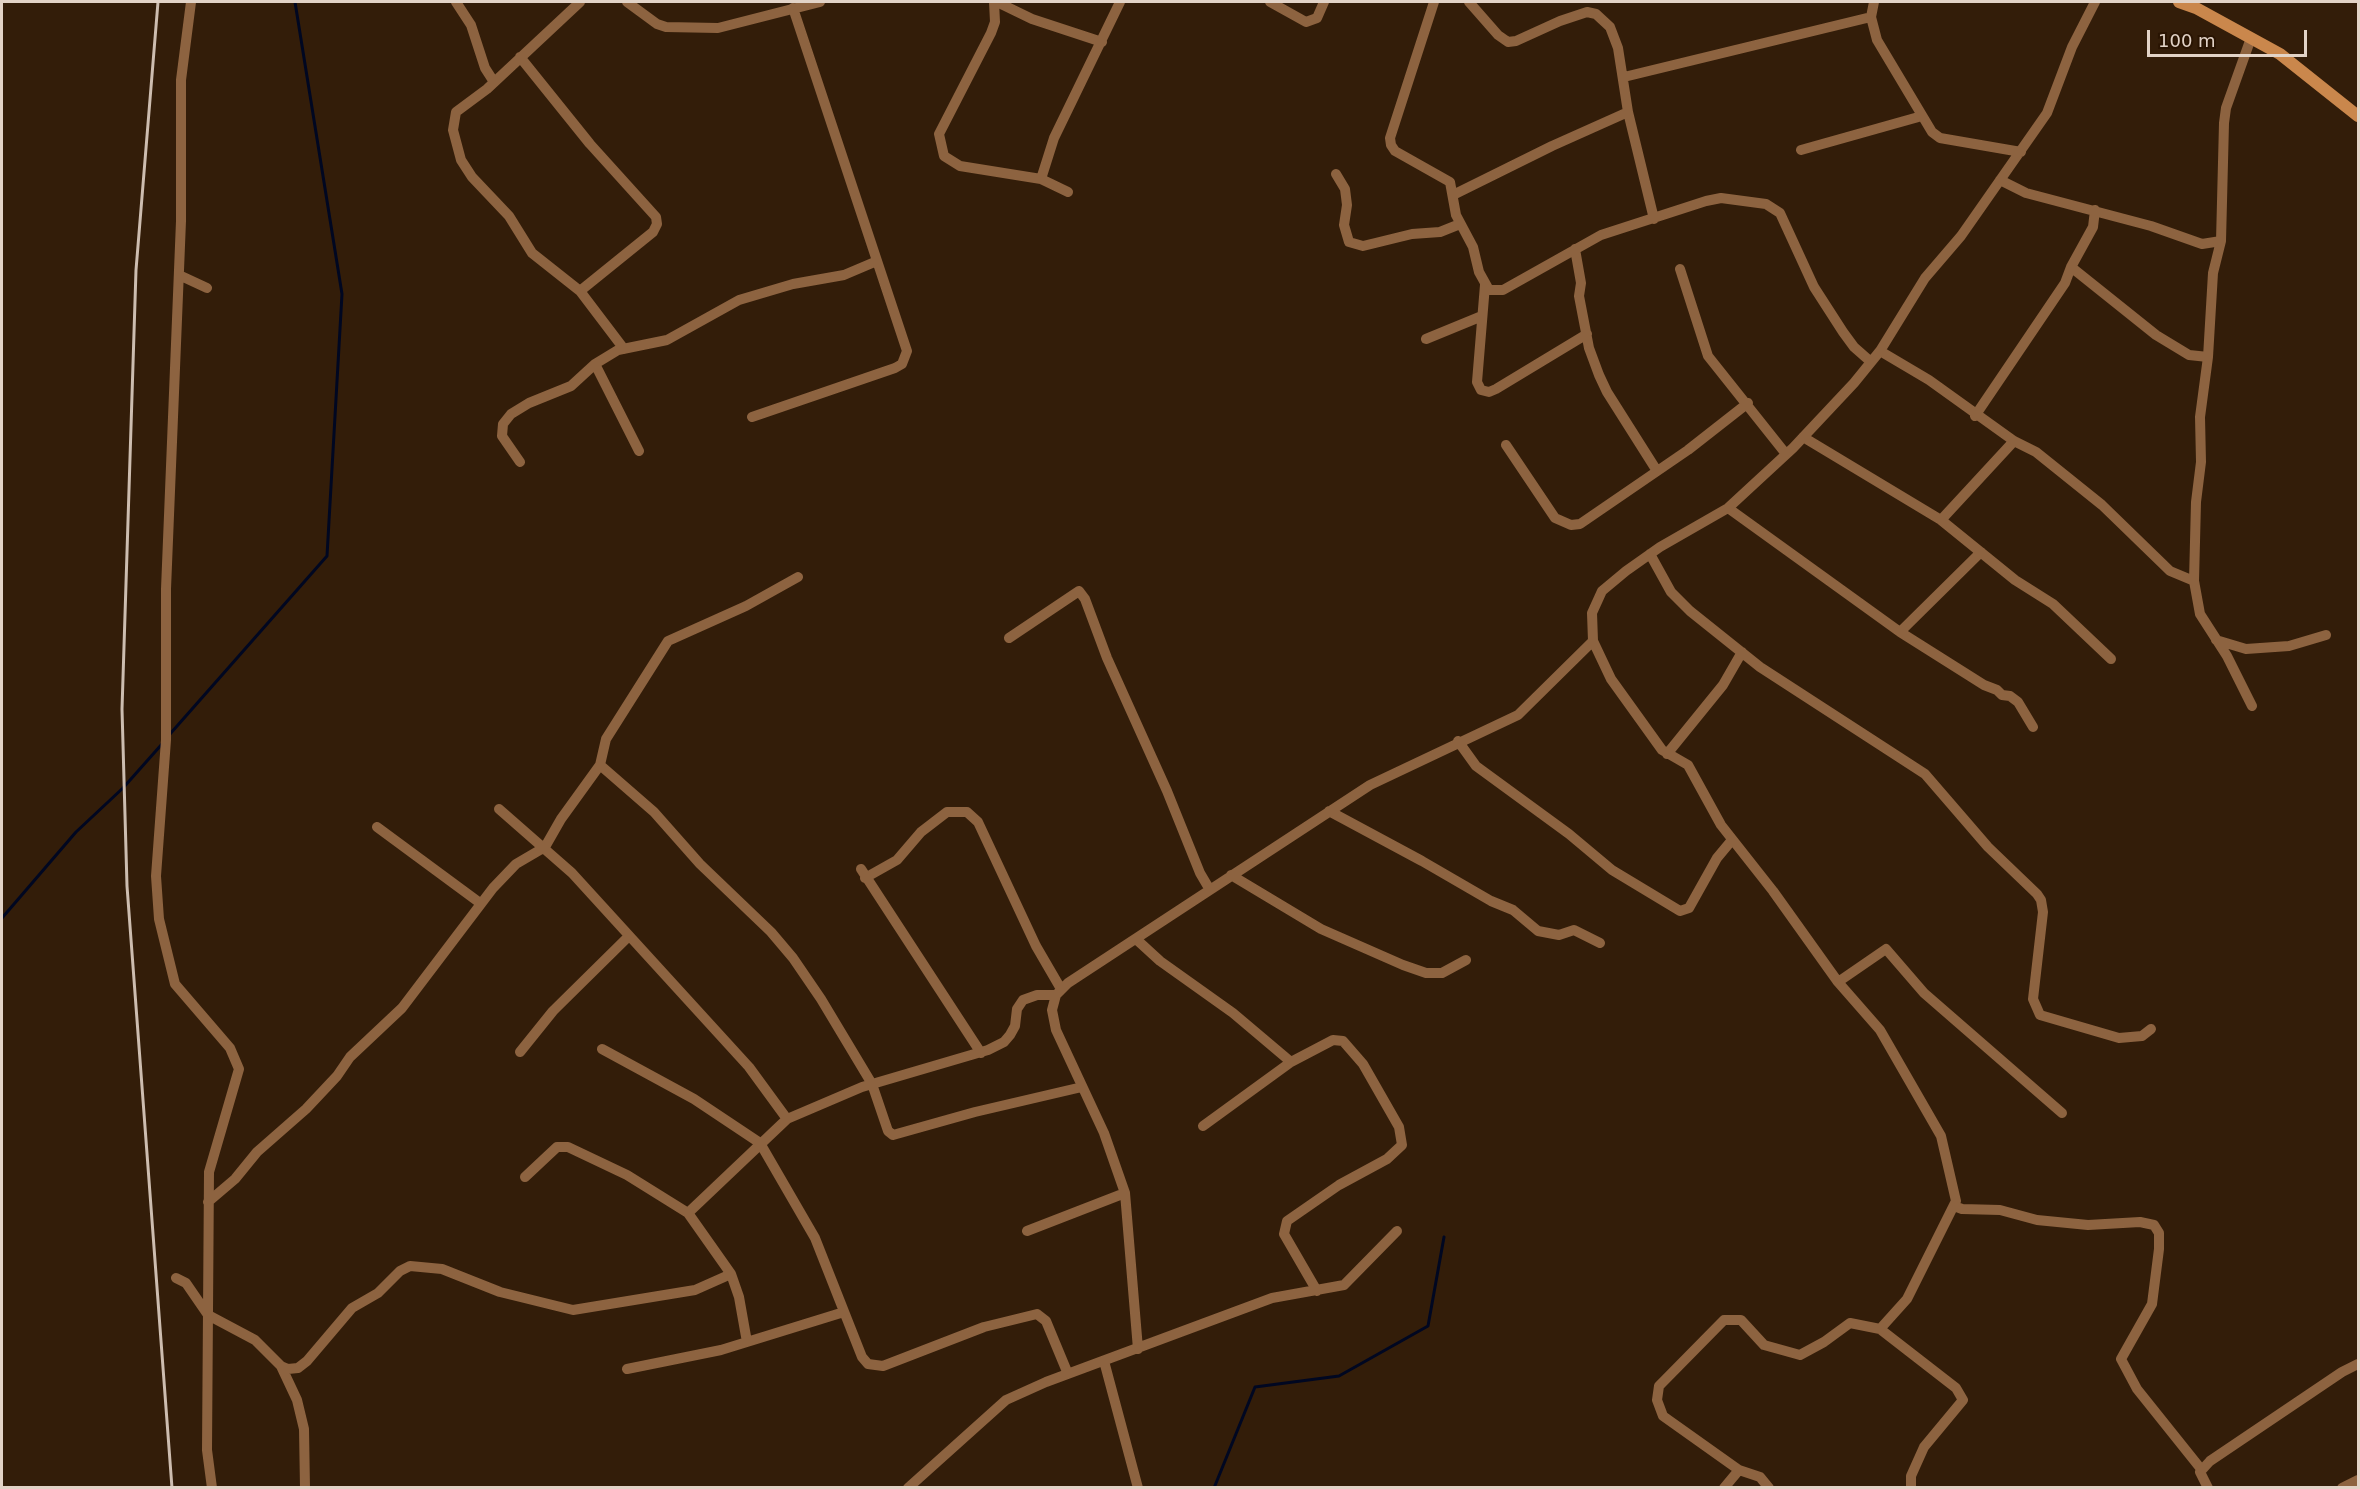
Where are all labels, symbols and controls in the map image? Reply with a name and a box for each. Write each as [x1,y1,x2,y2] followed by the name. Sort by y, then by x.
[2150,18,2310,56] scale bar
[2158,30,2216,51] text: 100 m

